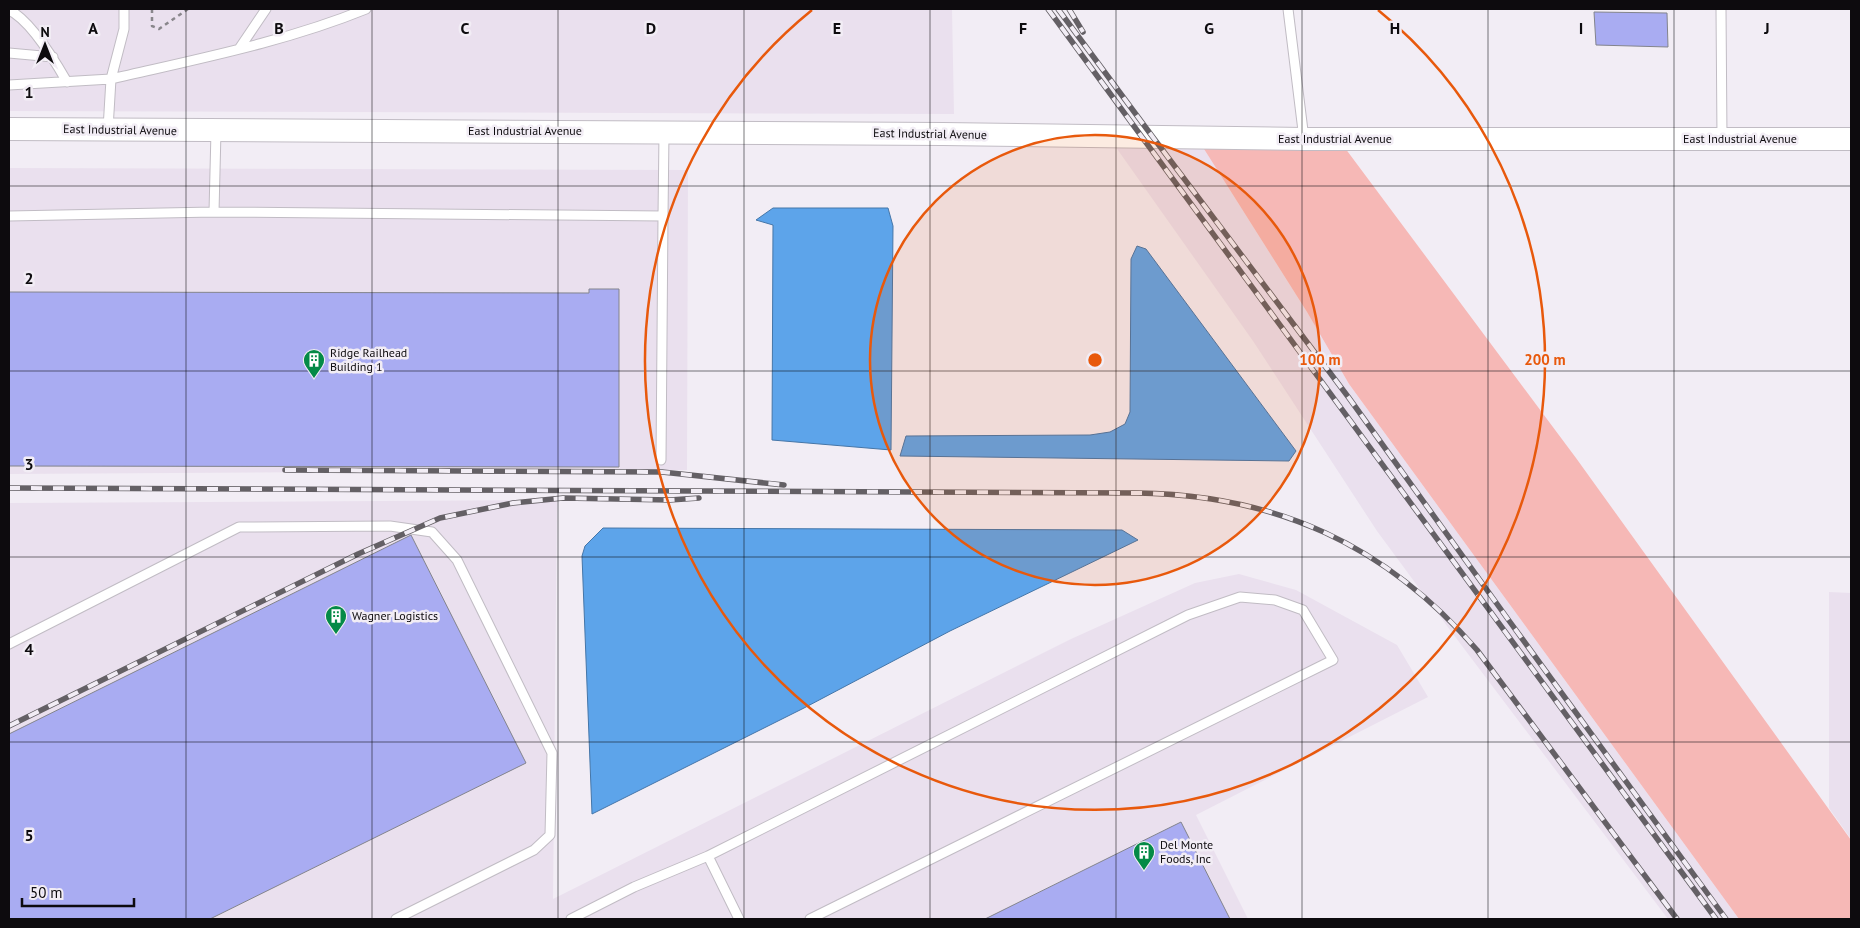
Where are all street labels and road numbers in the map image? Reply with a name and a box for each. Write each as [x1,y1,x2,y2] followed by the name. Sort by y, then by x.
[63,121,177,138] street label: East Industrial Avenue
[468,123,582,138] street label: East Industrial Avenue
[873,125,987,142] street label: East Industrial Avenue
[1278,131,1392,146] street label: East Industrial Avenue
[1683,131,1797,146] street label: East Industrial Avenue

